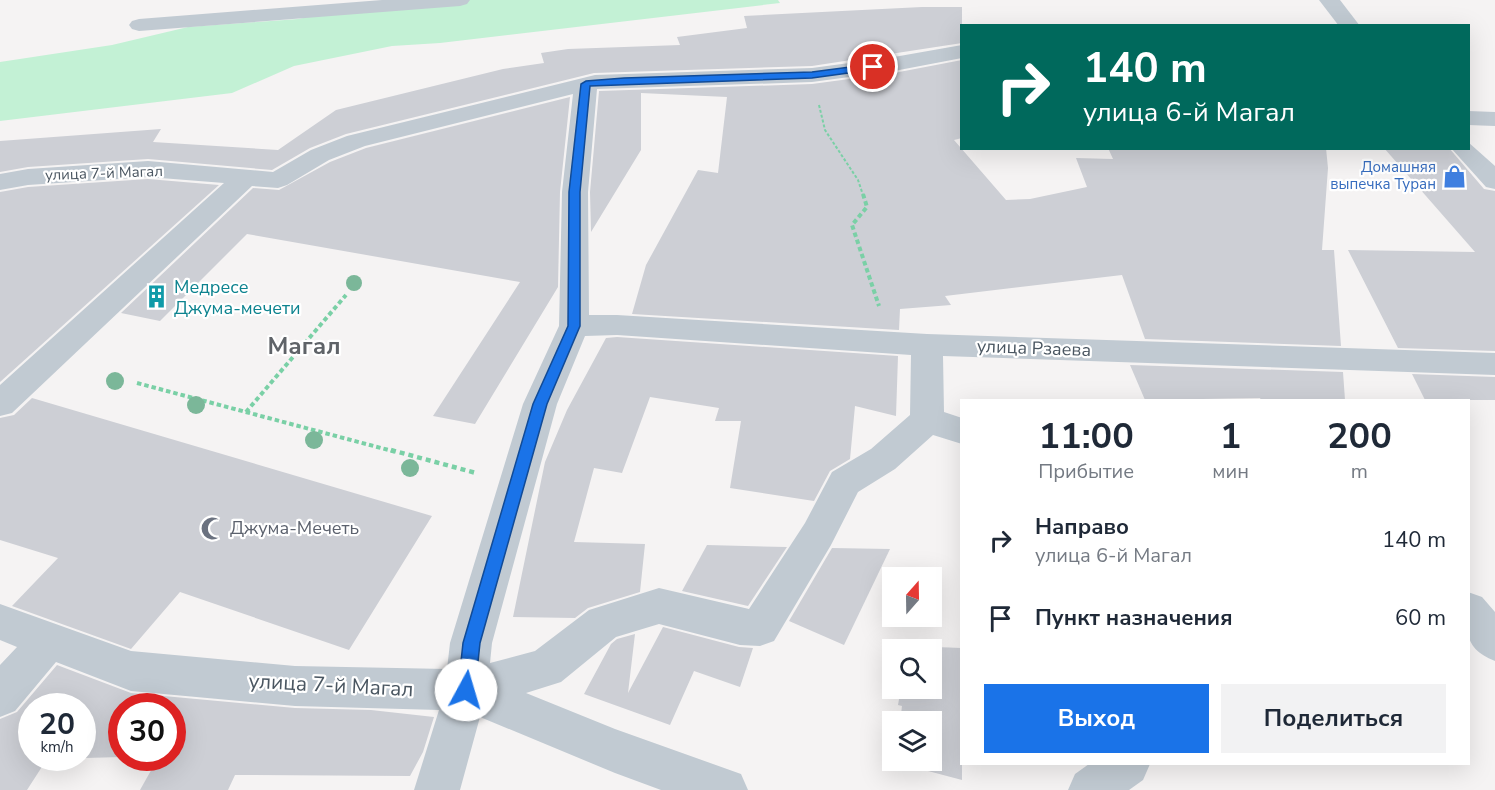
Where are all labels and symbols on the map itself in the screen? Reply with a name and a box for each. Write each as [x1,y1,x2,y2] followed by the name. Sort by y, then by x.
[847,41,898,92] pin
[1330,157,1436,194] place label: Домашняя выпечка Туран
[45,161,163,185] street label: улица 7-й Магал
[1441,163,1467,189] shop icon: Домашняя выпечка Туран
[174,275,301,320] place label: Медресе Джума-мечети
[143,284,169,310] building icon: Медресе Джума-мечети
[267,330,341,362] district label: Магал
[977,334,1091,362] street label: улица Рзаева
[199,515,225,541] mosque icon: Джума-Мечеть
[230,516,359,540] place label: Джума-Мечеть
[882,567,942,627] north arrow
[434,658,498,722] position arrow
[248,667,414,703] street label: улица 7-й Магал
[108,693,186,771] speed limit sign: 30

